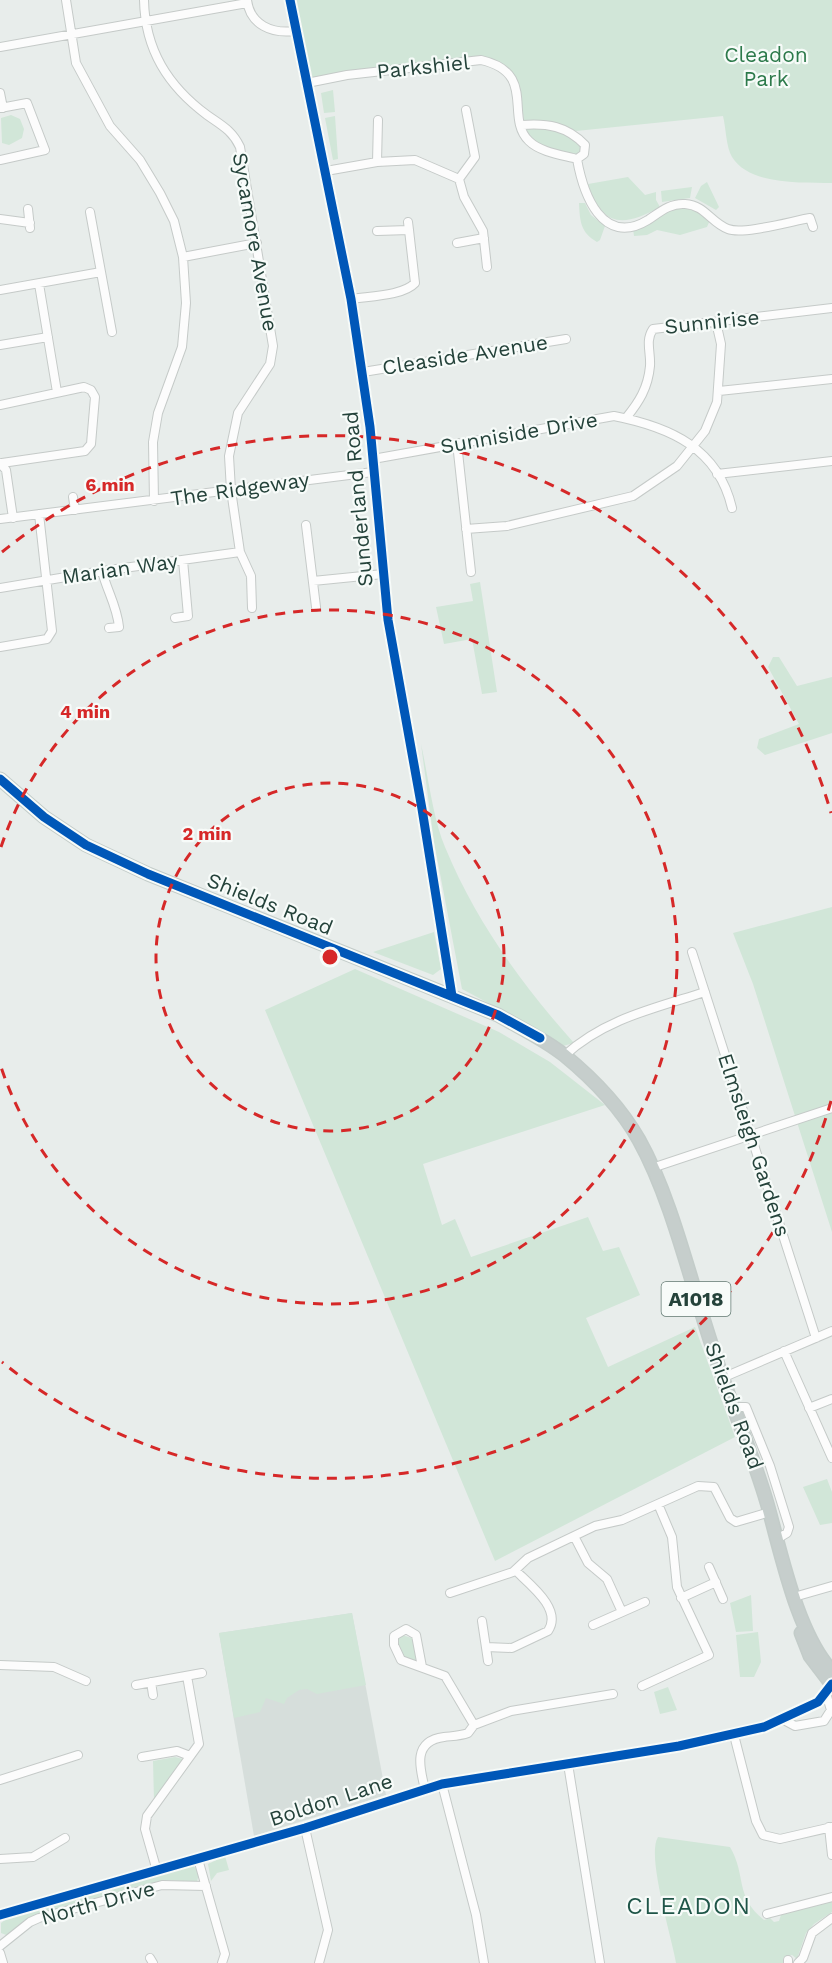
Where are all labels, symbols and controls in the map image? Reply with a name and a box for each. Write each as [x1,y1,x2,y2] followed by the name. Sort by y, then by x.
[724,42,808,91] park label: Cleadon Park
[375,49,471,84] street label: Parkshiel
[227,151,284,333] street label: Sycamore Avenue
[663,304,761,339] street label: Sunnirise
[380,329,550,380] street label: Cleaside Avenue
[438,406,599,459] street label: Sunniside Drive
[337,410,378,588] street label: Sunderland Road
[169,466,311,511] street label: The Ridgeway
[85,474,135,495] text: 6 min
[60,548,180,589] street label: Marian Way
[60,701,110,722] text: 4 min
[182,823,232,844] text: 2 min
[204,867,337,940] street label: Shields Road
[320,947,340,967] centre of rings
[713,1050,796,1240] street label: Elmsleigh Gardens
[662,1282,730,1316] road number: A1018
[700,1339,769,1473] street label: Shields Road
[266,1768,396,1831] street label: Boldon Lane
[38,1875,158,1930] street label: North Drive
[626,1892,752,1920] district label: CLEADON

